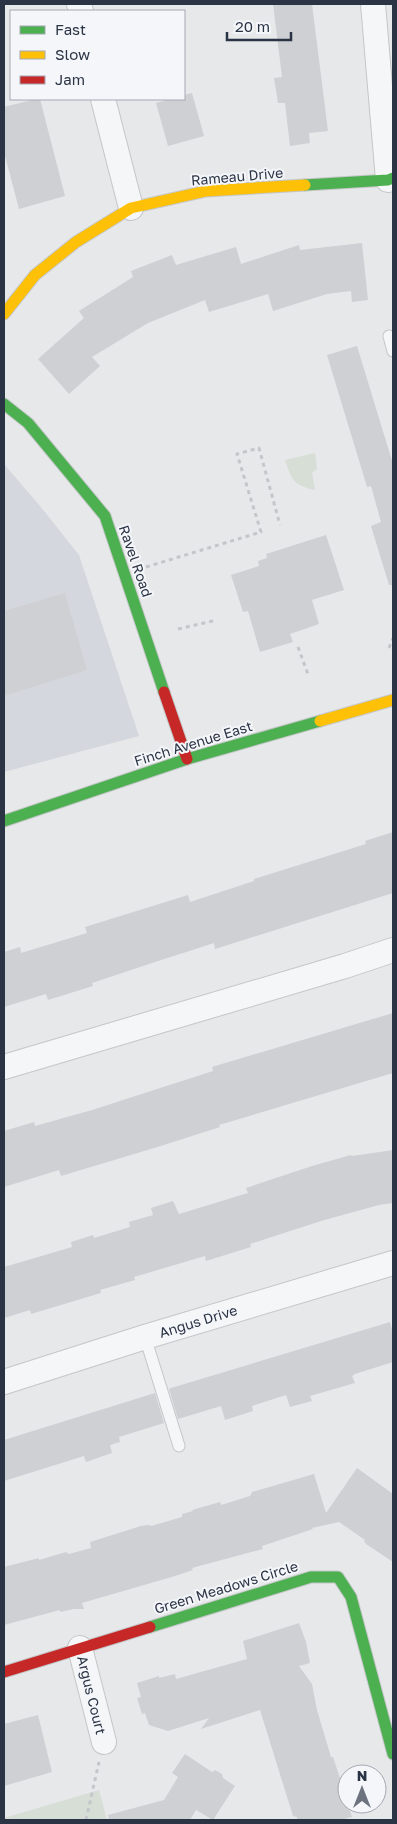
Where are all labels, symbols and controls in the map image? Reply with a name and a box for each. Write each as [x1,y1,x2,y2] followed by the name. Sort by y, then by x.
[10,10,185,100] legend
[227,10,291,42] scale bar
[235,17,270,35] text: 20 m
[55,20,86,38] text: Fast
[55,45,90,63] text: Slow
[55,70,85,88] text: Jam
[190,164,284,188] street label: Rameau Drive
[116,523,156,599] street label: Ravel Road
[132,717,254,769] street label: Finch Avenue East
[157,1301,239,1341] street label: Angus Drive
[152,1557,300,1617] street label: Green Meadows Circle
[74,1654,110,1736] street label: Argus Court
[337,1764,387,1814] north arrow
[357,1767,367,1784] text: N

